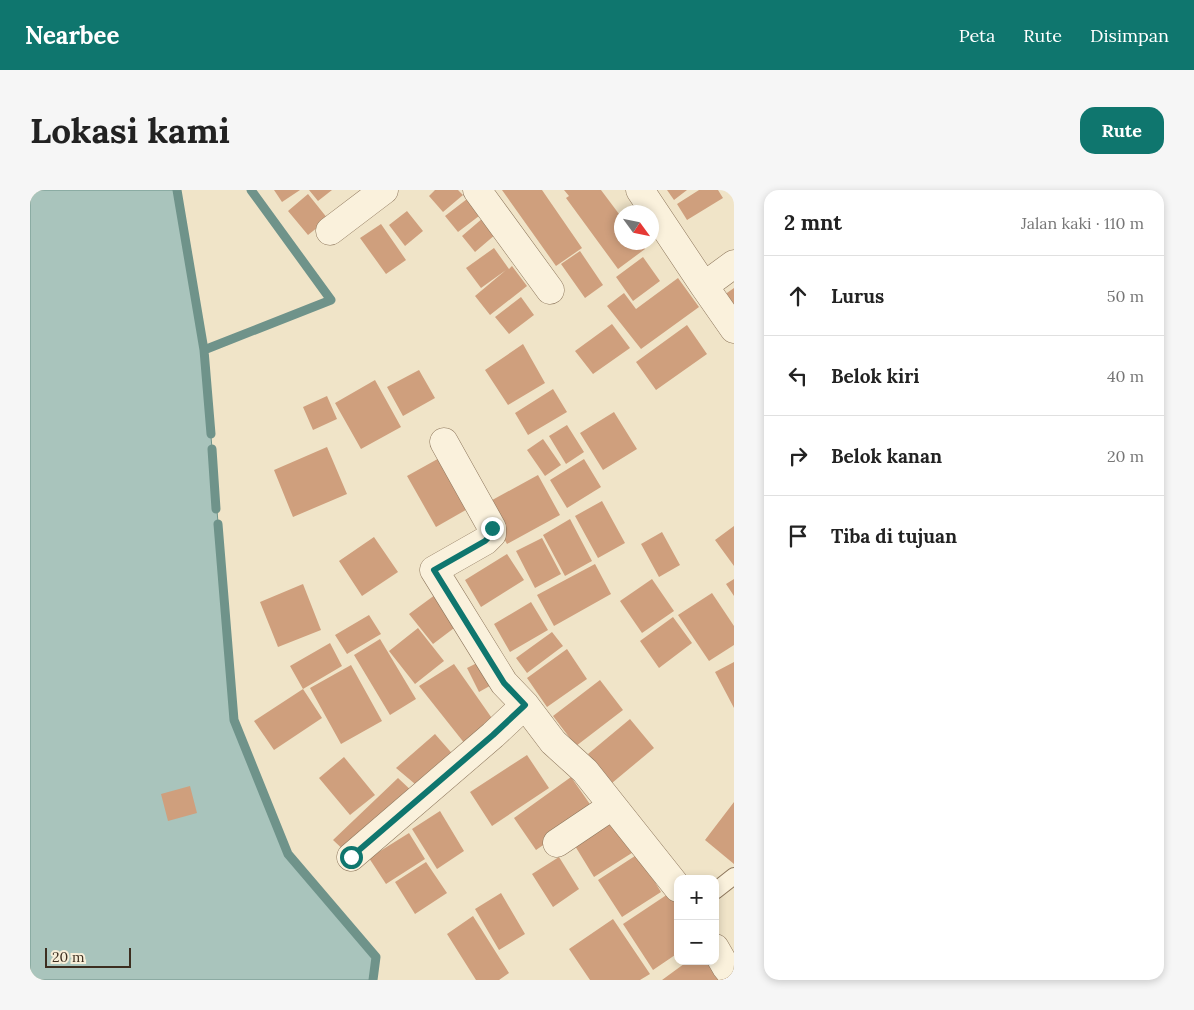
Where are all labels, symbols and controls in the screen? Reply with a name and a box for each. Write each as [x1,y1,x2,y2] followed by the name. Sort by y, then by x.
[25,20,119,51] text: Nearbee
[959,24,995,47] text: Peta
[1023,24,1062,47] text: Rute
[1090,24,1169,47] text: Disimpan
[1080,107,1164,154] button: Rute
[30,108,230,153] text: Lokasi kami
[614,205,659,250] north arrow
[784,209,842,236] text: 2 mnt
[1021,213,1144,233] text: Jalan kaki · 110 m
[784,282,812,310] icon: ahead
[831,284,884,308] text: Lurus
[1107,286,1144,306] text: 50 m
[784,362,812,390] icon: left
[831,364,920,388] text: Belok kiri
[1107,366,1144,386] text: 40 m
[784,442,812,470] icon: right
[831,444,942,468] text: Belok kanan
[1107,446,1144,466] text: 20 m
[481,517,504,540] route end
[784,522,812,550] icon: arrive
[831,524,957,548] text: Tiba di tujuan
[340,846,363,869] route start
[674,875,719,965] map controls
[674,875,719,920] button: +
[674,920,719,965] button: −
[45,945,131,968] scale bar
[52,948,84,966] text: 20 m

